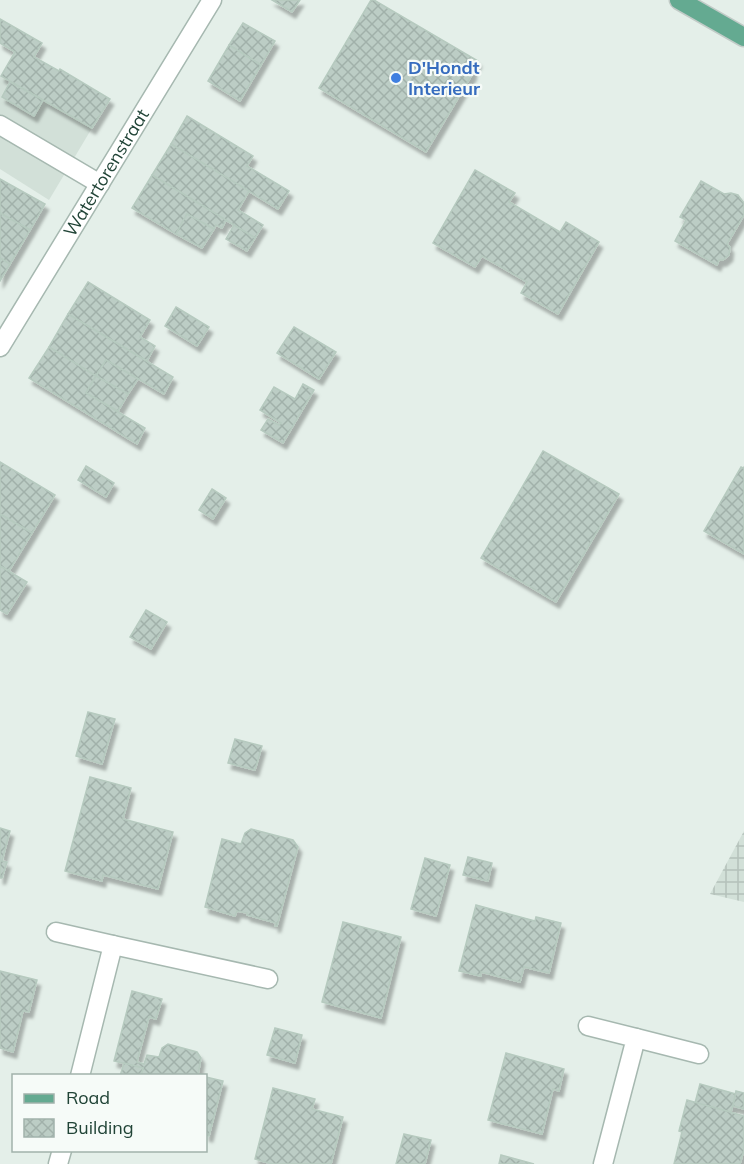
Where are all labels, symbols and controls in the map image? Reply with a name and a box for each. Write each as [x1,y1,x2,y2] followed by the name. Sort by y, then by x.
[408,56,481,100] place label: D'Hondt Interieur
[389,71,403,85] marker: D'Hondt Interieur
[58,105,154,241] street label: Watertorenstraat
[12,1074,207,1152] legend
[66,1086,110,1109] text: Road
[66,1116,134,1139] text: Building

